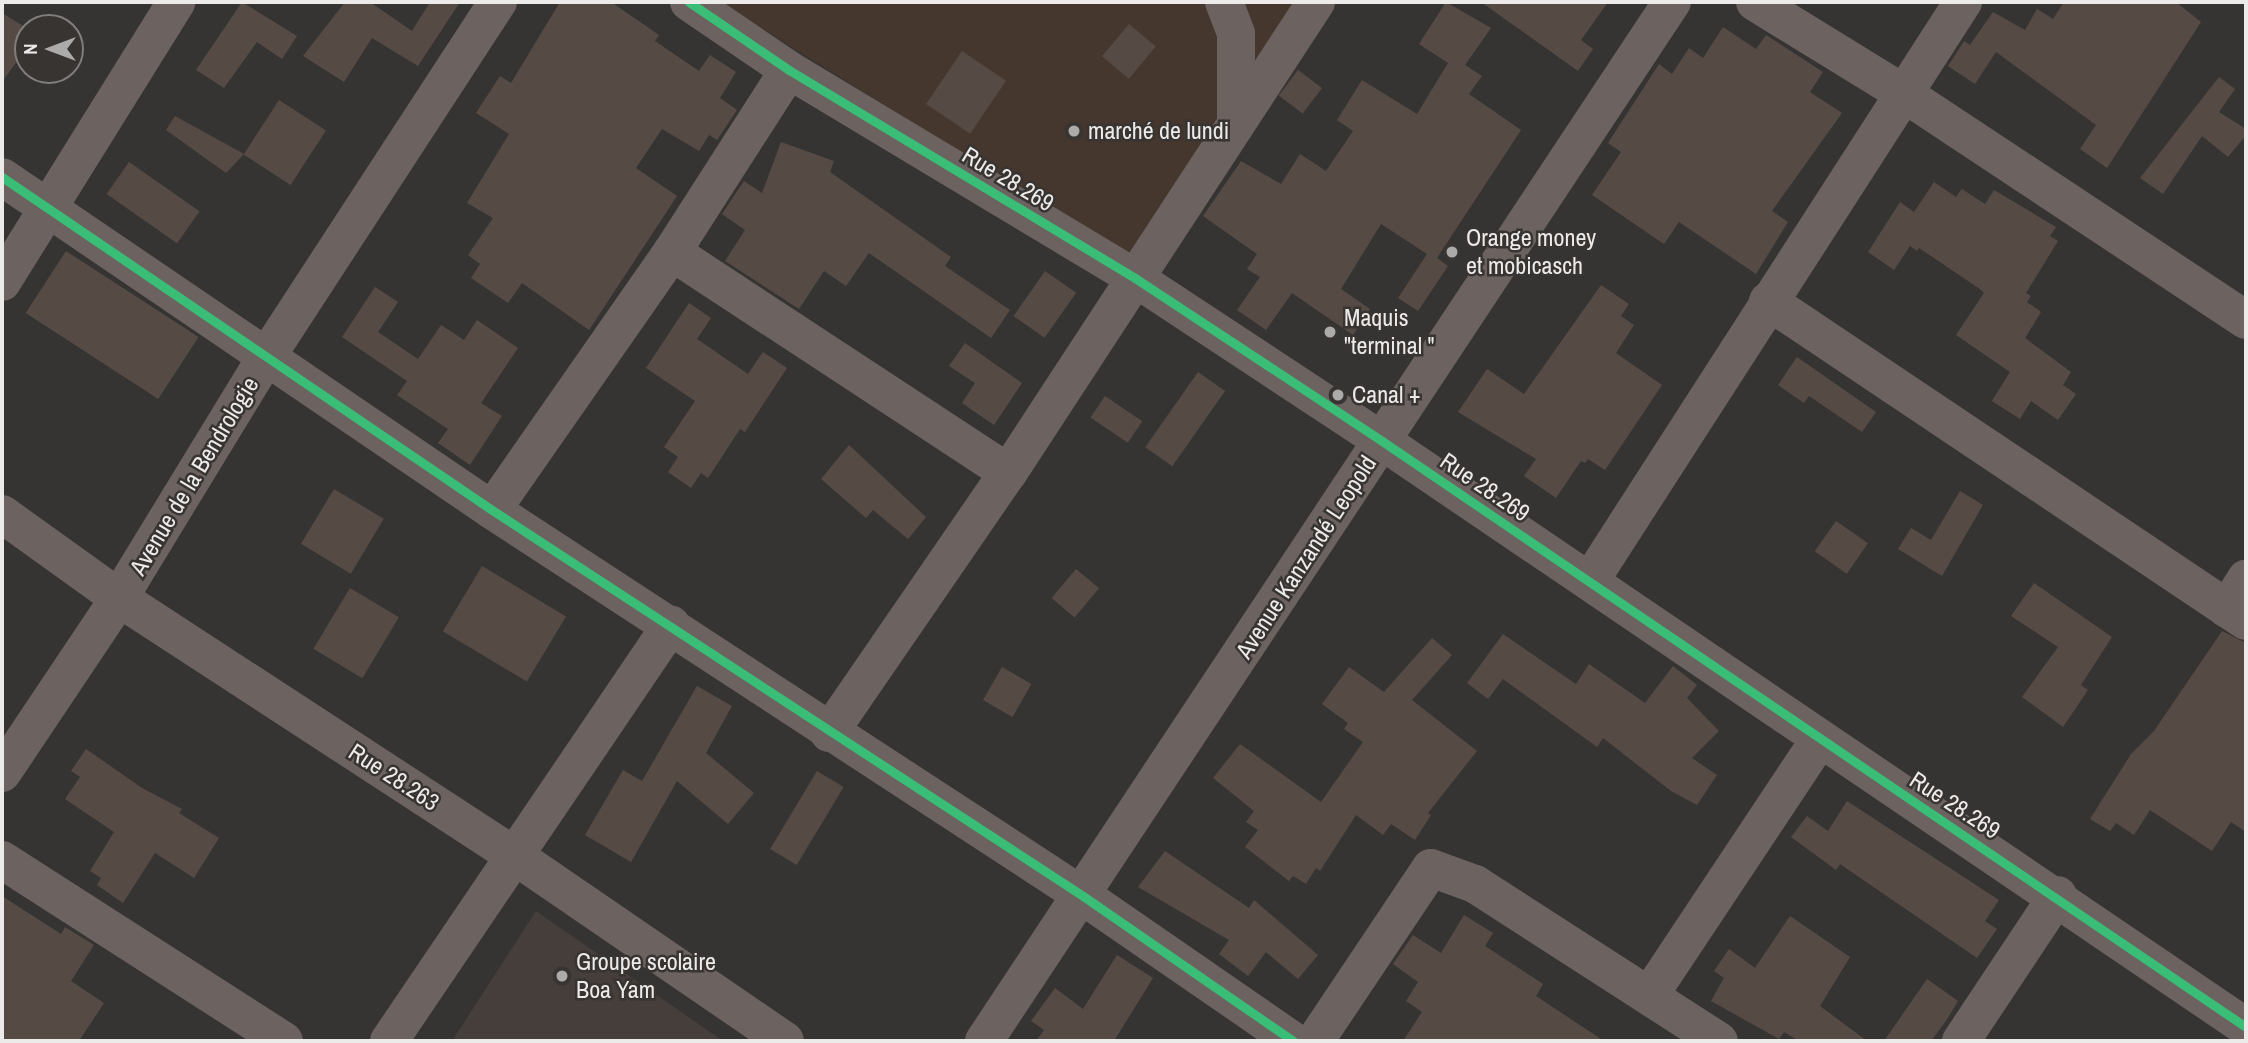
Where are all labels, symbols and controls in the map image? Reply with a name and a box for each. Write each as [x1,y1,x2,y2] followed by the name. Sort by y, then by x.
[14,14,84,84] north arrow
[17,43,43,55] text: N
[1088,117,1229,145] place label: marché de lundi
[1066,123,1082,139] marker: marché de lundi
[957,140,1059,218] street label: Rue 28.269
[1466,224,1596,280] place label: Orange money et mobicasch
[1444,244,1460,260] marker: Orange money et mobicasch
[1344,304,1435,360] place label: Maquis "terminal "
[1322,324,1338,340] marker: Maquis "terminal "
[123,372,265,580] street label: Avenue de la Bendrologie
[1352,381,1420,409] place label: Canal +
[1330,387,1346,403] marker: Canal +
[1435,447,1535,527] street label: Rue 28.269
[1230,450,1382,664] street label: Avenue Kanzandé Leopold
[343,737,445,817] street label: Rue 28.263
[1904,765,2006,845] street label: Rue 28.269
[576,948,716,1004] place label: Groupe scolaire Boa Yam
[554,968,570,984] marker: Groupe scolaire Boa Yam

